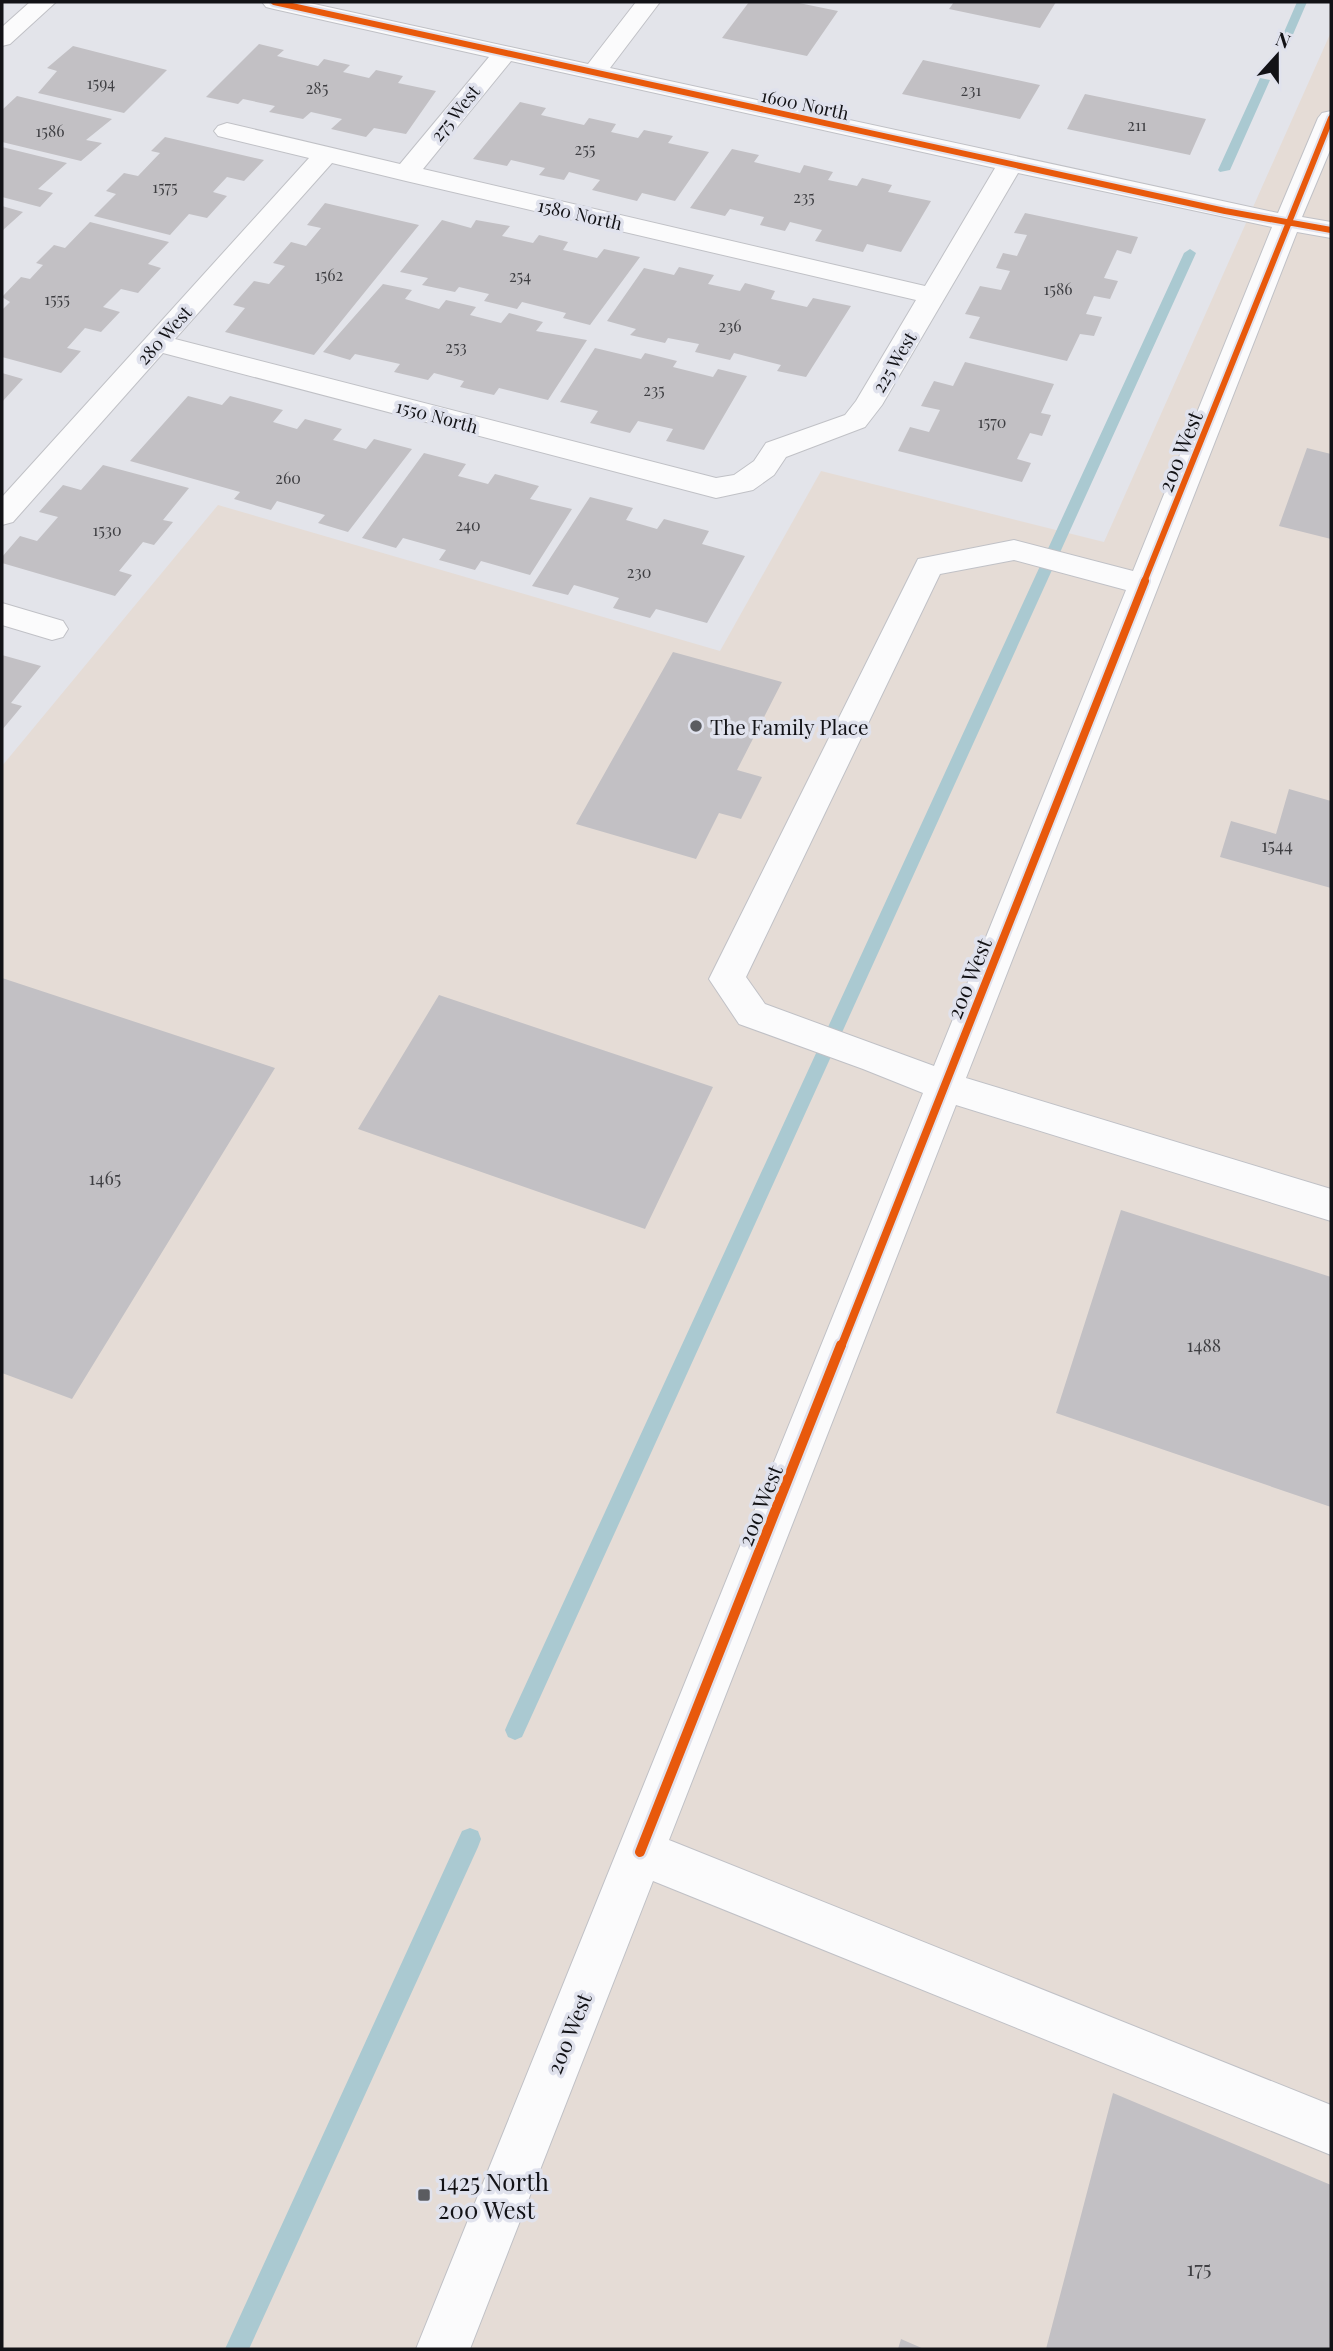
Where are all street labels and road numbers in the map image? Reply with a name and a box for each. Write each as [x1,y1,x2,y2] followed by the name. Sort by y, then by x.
[425,79,485,146] street label: 275 West
[759,83,852,125] street label: 1600 North
[536,193,625,235] street label: 1580 North
[131,300,197,370] street label: 280 West
[866,327,922,397] street label: 225 West
[393,394,481,439] street label: 1550 North
[1150,406,1208,496] street label: 200 West
[939,933,997,1023] street label: 200 West
[730,1460,788,1550] street label: 200 West
[539,1988,597,2078] street label: 200 West

